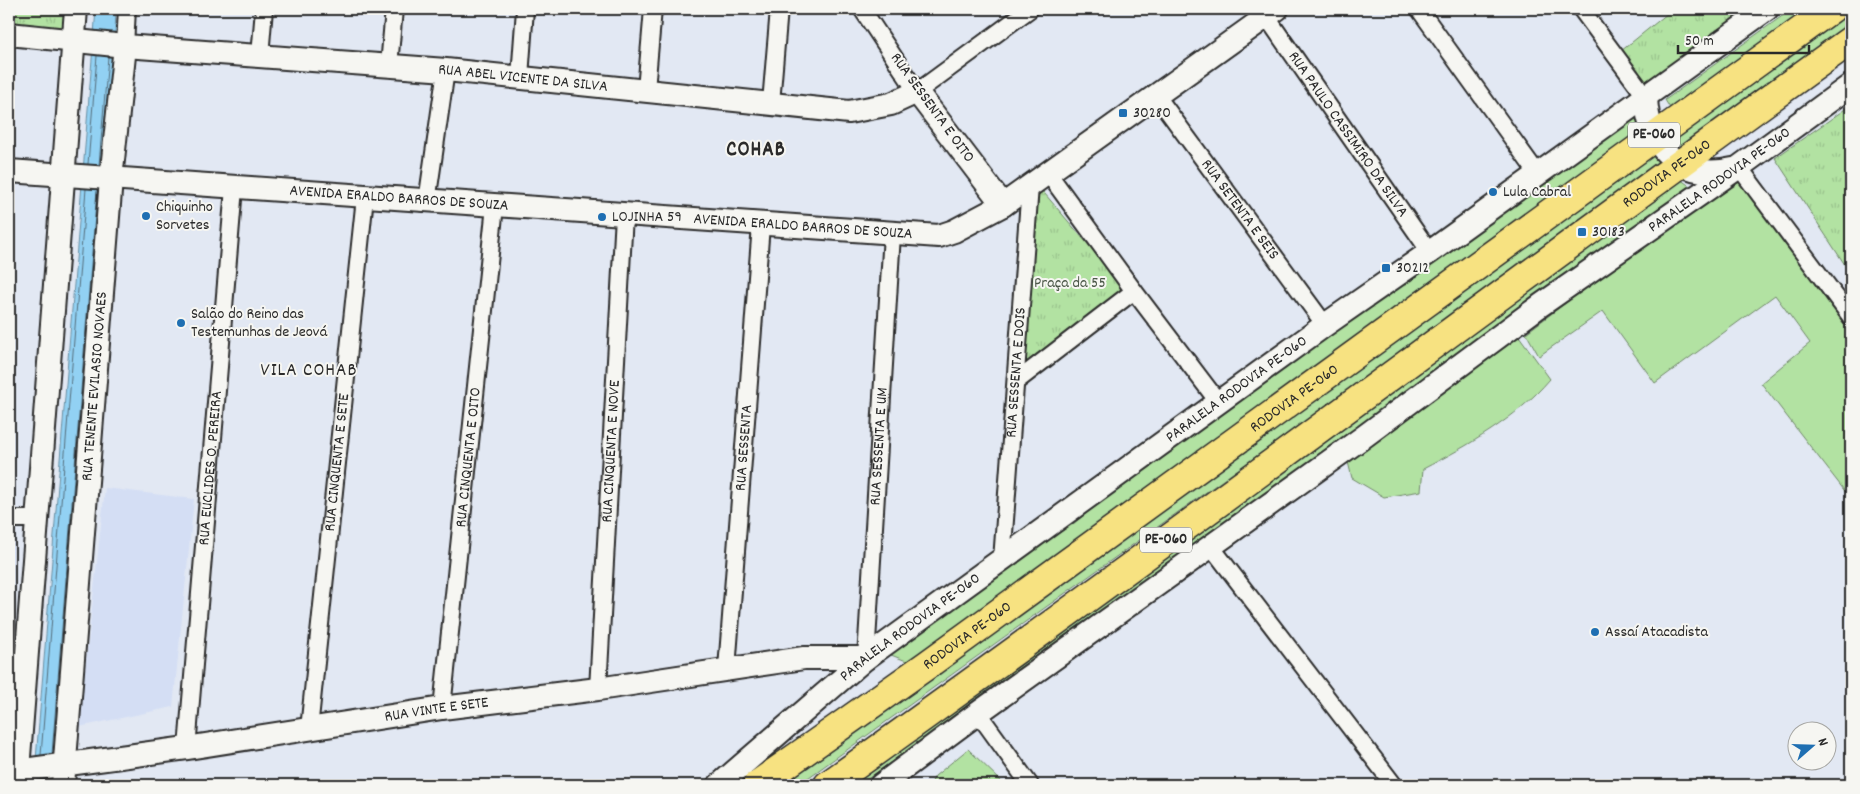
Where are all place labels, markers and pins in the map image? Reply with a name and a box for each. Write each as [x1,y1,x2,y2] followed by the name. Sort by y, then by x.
[1133,102,1171,125] place label: 30280
[1117,107,1129,119] marker: 30280
[1503,181,1571,204] place label: Lula Cabral
[1487,186,1499,198] marker: Lula Cabral
[156,196,213,237] place label: Chiquinho Sorvetes
[612,206,682,229] place label: LOJINHA 59
[140,210,152,222] marker: Chiquinho Sorvetes
[596,211,608,223] marker: LOJINHA 59
[1592,221,1625,244] place label: 30183
[1576,226,1588,238] marker: 30183
[1396,257,1429,280] place label: 30212
[1380,262,1392,274] marker: 30212
[191,303,327,344] place label: Salão do Reino das Testemunhas de Jeová
[175,317,187,329] marker: Salão do Reino das Testemunhas de Jeová
[1605,621,1708,644] place label: Assaí Atacadista
[1589,626,1601,638] marker: Assaí Atacadista

